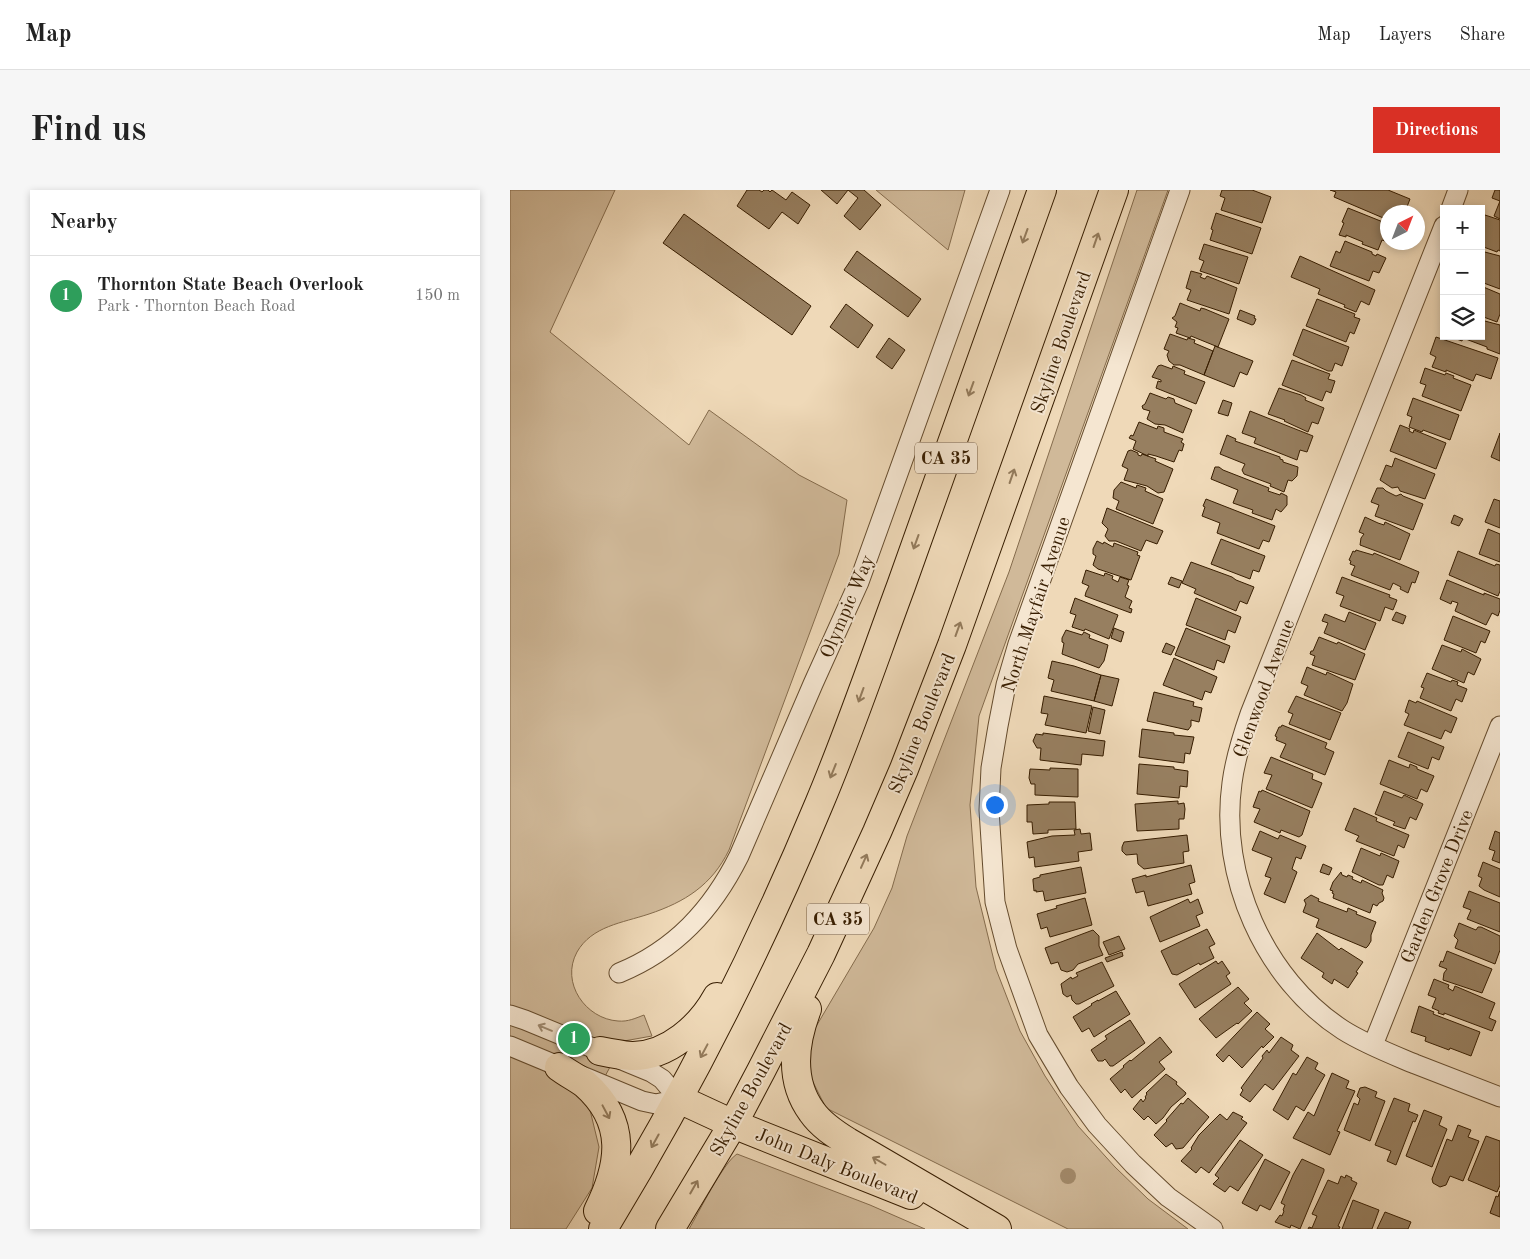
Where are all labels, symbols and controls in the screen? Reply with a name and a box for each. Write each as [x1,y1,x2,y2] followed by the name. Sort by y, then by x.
[25,23,72,47] text: Map
[1317,26,1351,44] text: Map
[1379,26,1431,44] text: Layers
[1459,26,1505,44] text: Share
[1373,107,1500,153] button: Directions
[30,113,146,148] text: Find us
[1380,205,1425,250] north arrow
[1440,205,1485,340] map controls
[1440,205,1485,250] button: +
[50,212,118,233] text: Nearby
[1020,228,1029,243] one-way arrow
[1092,233,1101,249] one-way arrow
[1440,250,1485,295] button: −
[1029,269,1096,417] street label: Skyline Boulevard
[97,276,364,295] text: Thornton State Beach Overlook
[61,288,71,304] text: 1
[415,288,460,304] text: 150 m
[1440,295,1485,340] button: layers
[97,299,295,315] text: Park · Thornton Beach Road
[966,381,975,396] one-way arrow
[915,442,977,474] road number: CA 35
[1008,468,1018,484] one-way arrow
[1000,515,1075,695] street label: North Mayfair Avenue
[911,534,920,549] one-way arrow
[818,553,879,661] street label: Olympic Way
[1231,617,1299,761] street label: Glenwood Avenue
[954,622,963,637] one-way arrow
[887,651,960,797] street label: Skyline Boulevard
[856,687,865,702] one-way arrow
[827,763,837,778] one-way arrow
[982,792,1008,818] your location
[1399,807,1478,967] street label: Garden Grove Drive
[860,854,870,869] one-way arrow
[807,904,869,934] road number: CA 35
[558,1020,590,1058] pin: 1
[708,1020,797,1160] street label: Skyline Boulevard
[538,1023,553,1032] one-way arrow
[699,1044,709,1059] one-way arrow
[602,1104,612,1118] one-way arrow
[752,1126,920,1209] street label: John Daly Boulevard
[650,1134,660,1149] one-way arrow
[873,1155,887,1165] one-way arrow
[690,1181,700,1195] one-way arrow

